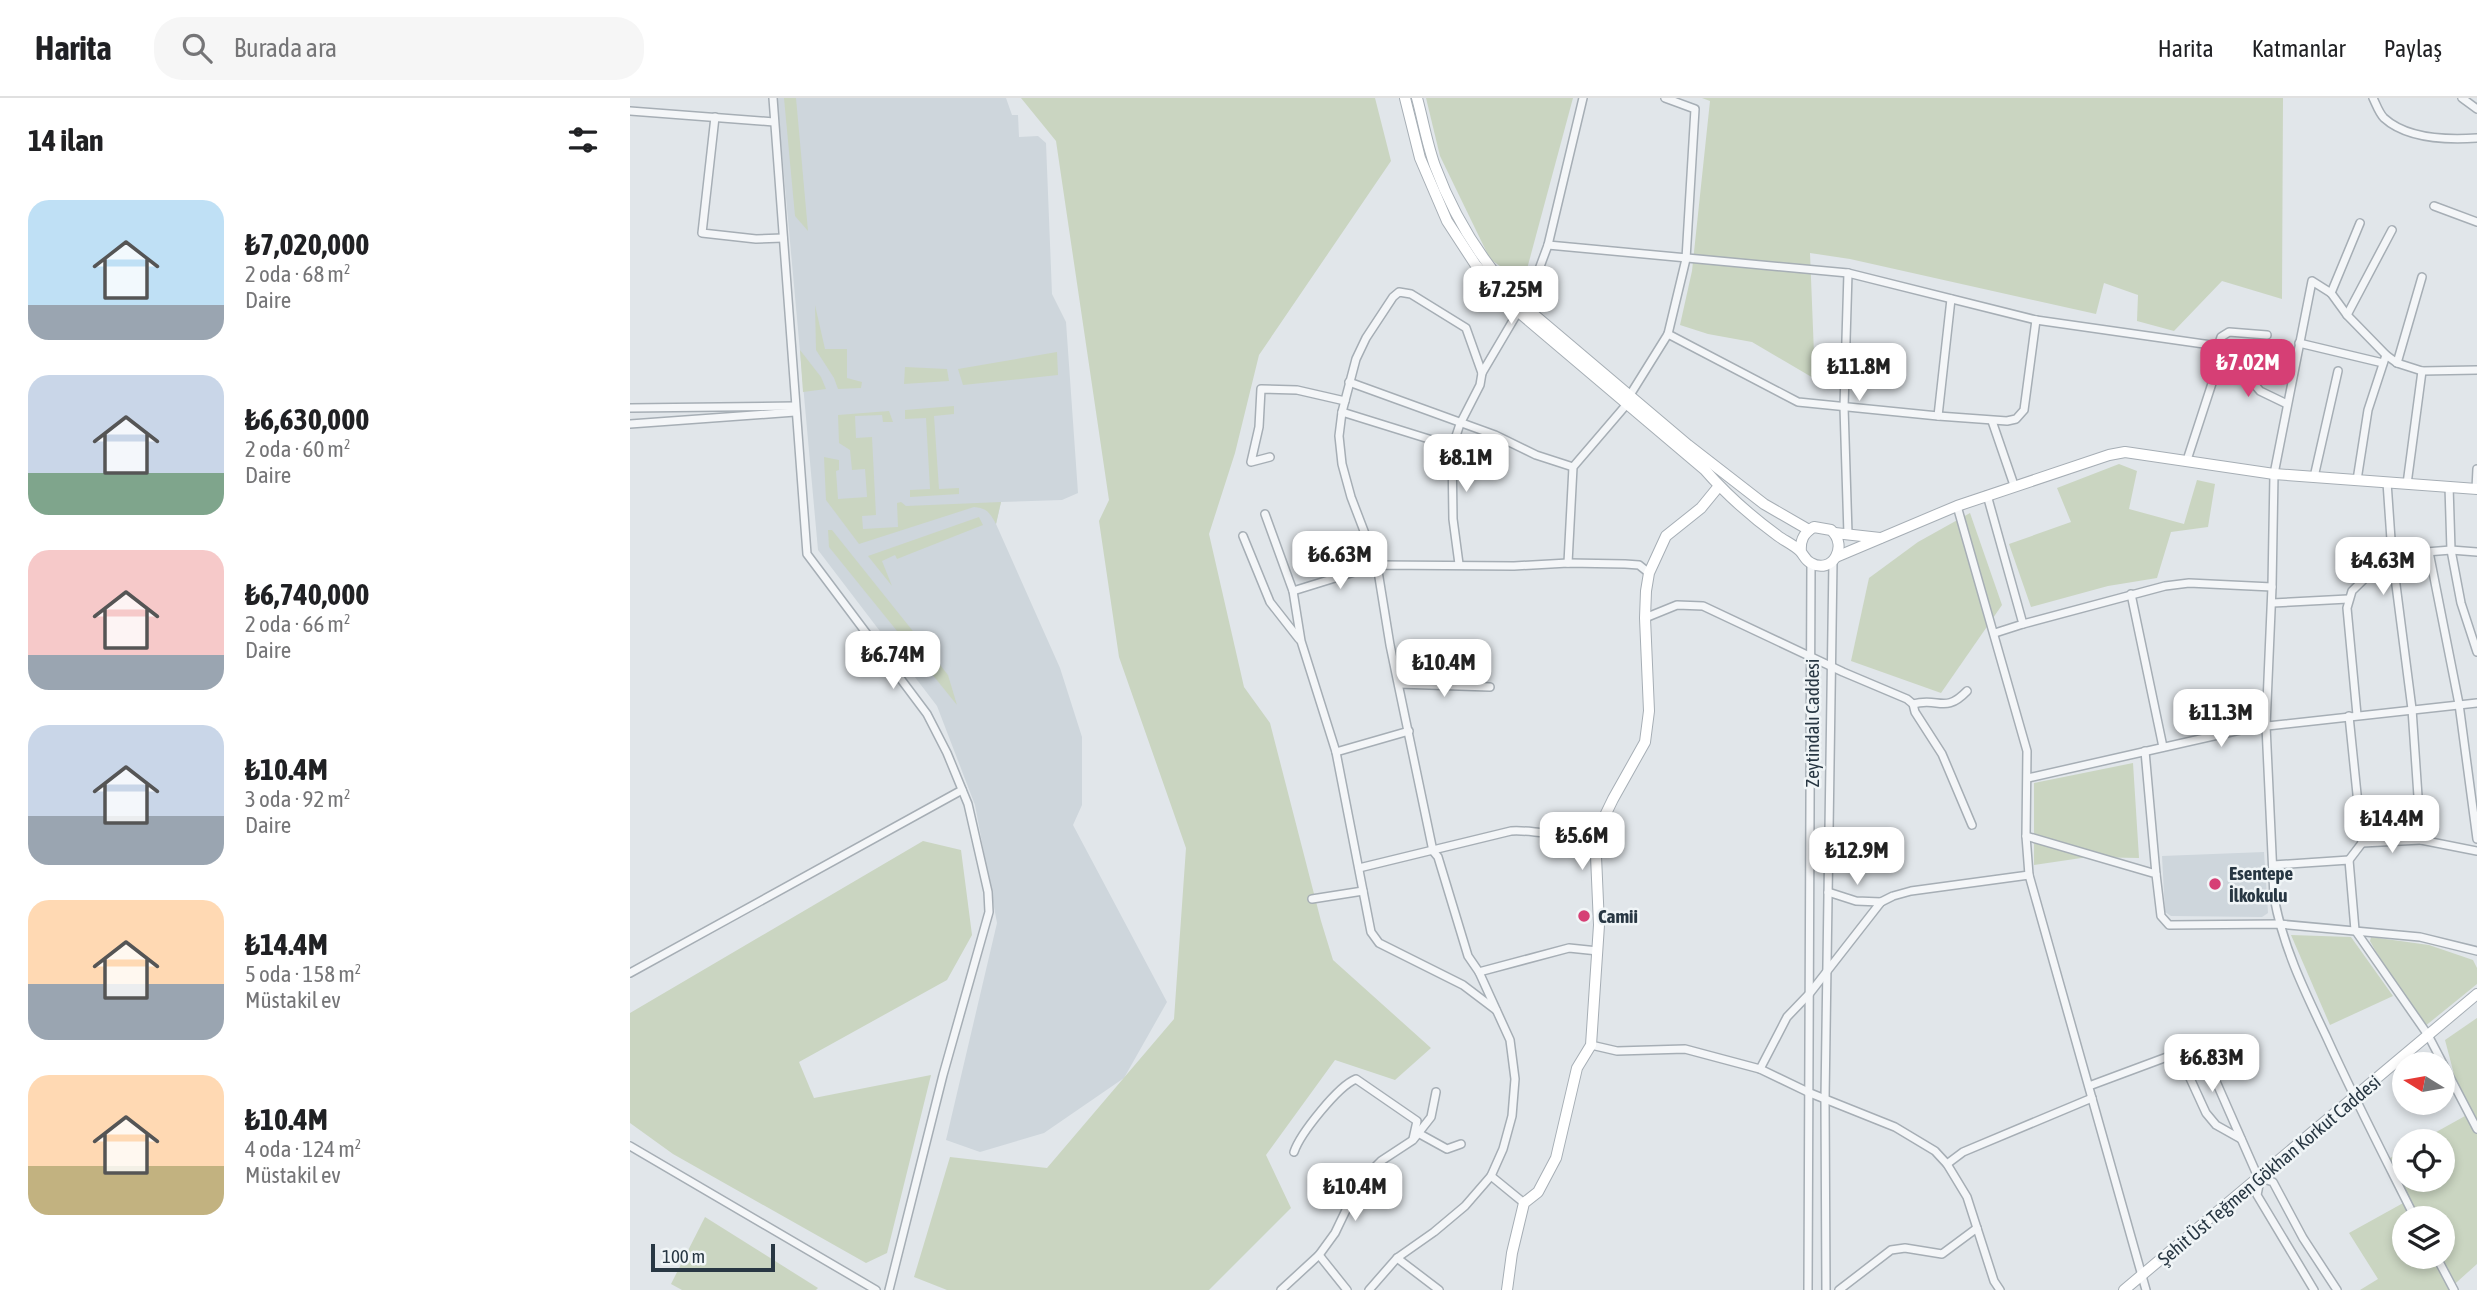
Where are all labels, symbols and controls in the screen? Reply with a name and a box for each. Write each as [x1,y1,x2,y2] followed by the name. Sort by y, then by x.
[154,17,644,80] search box
[35,29,112,67] text: Harita
[178,29,216,67] icon: search
[234,33,337,63] text: Burada ara
[2158,35,2214,62] text: Harita
[2252,35,2346,62] text: Katmanlar
[2384,35,2442,62] text: Paylaş
[564,121,602,159] icon: filters
[28,123,104,157] text: 14 ilan
[245,227,369,261] text: ₺7,020,000
[84,228,168,312] icon: home
[245,261,350,287] text: 2 oda · 68 m²
[1454,266,1568,326] pin: ₺7.25M
[1479,276,1543,302] text: ₺7.25M
[245,287,291,313] text: Daire
[2191,340,2305,399] pin: ₺7.02M
[1802,344,1916,403] pin: ₺11.8M
[2216,349,2280,375] text: ₺7.02M
[1827,353,1891,379] text: ₺11.8M
[245,402,369,436] text: ₺6,630,000
[84,403,168,487] icon: home
[1417,434,1515,494] pin: ₺8.1M
[245,436,350,462] text: 2 oda · 60 m²
[1440,444,1492,470] text: ₺8.1M
[245,462,291,488] text: Daire
[1283,532,1397,591] pin: ₺6.63M
[2326,538,2440,597] pin: ₺4.63M
[1308,541,1372,567] text: ₺6.63M
[2351,547,2415,573] text: ₺4.63M
[245,577,369,611] text: ₺6,740,000
[84,578,168,662] icon: home
[245,611,350,637] text: 2 oda · 66 m²
[836,632,950,691] pin: ₺6.74M
[245,637,291,663] text: Daire
[1387,640,1501,699] pin: ₺10.4M
[861,641,925,667] text: ₺6.74M
[1412,649,1476,675] text: ₺10.4M
[1801,659,1823,787] street label: Zeytindalı Caddesi
[2164,690,2278,749] pin: ₺11.3M
[2189,699,2253,725] text: ₺11.3M
[245,752,328,786] text: ₺10.4M
[84,753,168,837] icon: home
[245,786,350,812] text: 3 oda · 92 m²
[2335,796,2449,855] pin: ₺14.4M
[2360,805,2424,831] text: ₺14.4M
[245,812,291,838] text: Daire
[1533,812,1631,872] pin: ₺5.6M
[1556,822,1608,848] text: ₺5.6M
[1800,828,1914,887] pin: ₺12.9M
[1825,837,1889,863] text: ₺12.9M
[2229,862,2294,906] place label: Esentepe İlkokulu
[2207,876,2223,892] marker: Esentepe İlkokulu
[1598,905,1638,927] place label: Camii
[1576,908,1592,924] marker: Camii
[245,927,328,961] text: ₺14.4M
[84,928,168,1012] icon: home
[245,961,361,987] text: 5 oda · 158 m²
[245,987,341,1013] text: Müstakil ev
[2155,1034,2269,1094] pin: ₺6.83M
[2180,1044,2244,1070] text: ₺6.83M
[2392,1052,2455,1115] north arrow
[2392,1052,2455,1269] map controls
[2153,1070,2385,1270] street label: Şehit Üst Teğmen Gökhan Korkut Caddesi
[245,1102,328,1136] text: ₺10.4M
[84,1103,168,1187] icon: home
[2392,1129,2455,1192] button: locate
[245,1136,361,1162] text: 4 oda · 124 m²
[245,1162,341,1188] text: Müstakil ev
[1298,1164,1412,1223] pin: ₺10.4M
[1323,1173,1387,1199] text: ₺10.4M
[2392,1206,2455,1269] button: layers
[651,1241,775,1273] scale bar
[662,1245,705,1267] text: 100 m

